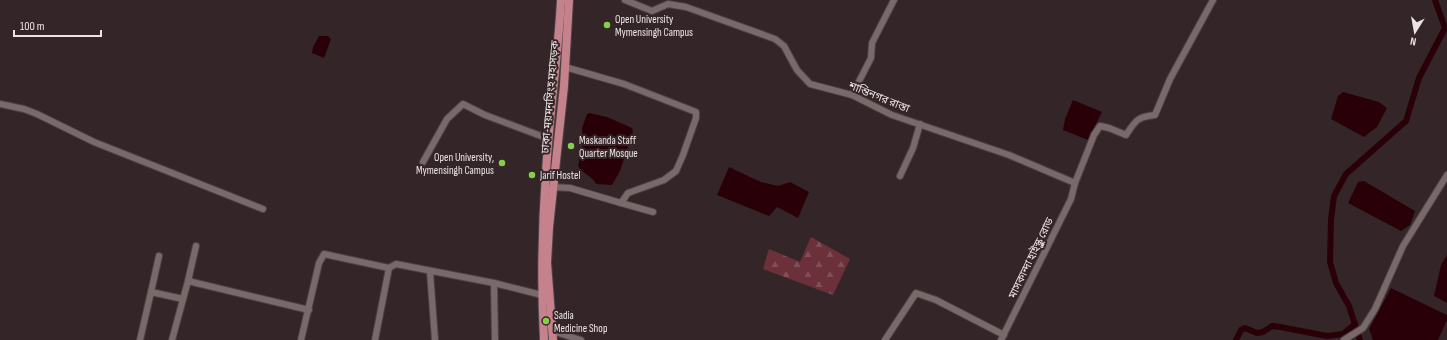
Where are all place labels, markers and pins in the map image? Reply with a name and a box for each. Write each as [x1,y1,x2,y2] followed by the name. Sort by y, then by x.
[615,13,693,39] place label: Open University Mymensingh Campus
[602,20,612,30] marker: Open University Mymensingh Campus
[579,134,638,160] place label: Maskanda Staff Quarter Mosque
[566,141,576,151] marker: Maskanda Staff Quarter Mosque
[416,151,494,177] place label: Open University, Mymensingh Campus
[497,158,507,168] marker: Open University, Mymensingh Campus
[539,169,580,182] place label: Jarif Hostel
[527,170,537,180] marker: Jarif Hostel
[554,309,607,335] place label: Sadia Medicine Shop
[541,316,551,326] marker: Sadia Medicine Shop

